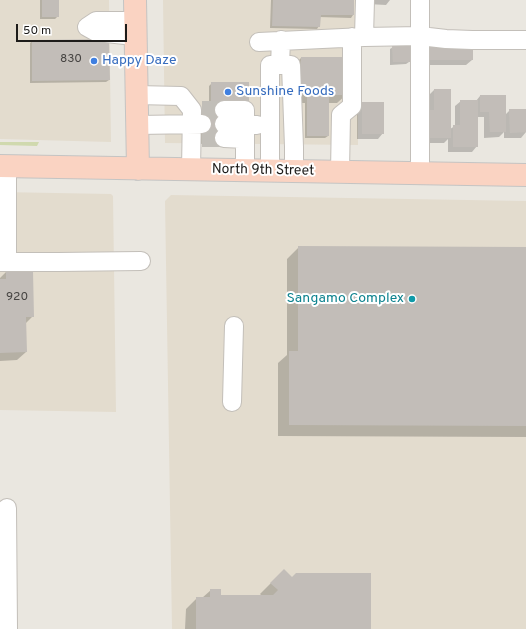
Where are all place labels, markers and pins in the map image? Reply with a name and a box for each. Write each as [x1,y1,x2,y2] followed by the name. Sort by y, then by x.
[102,53,176,69] place label: Happy Daze
[89,56,99,66] marker: Happy Daze
[236,84,334,100] place label: Sunshine Foods
[223,87,233,97] marker: Sunshine Foods
[286,291,404,307] place label: Sangamo Complex
[407,294,417,304] marker: Sangamo Complex

